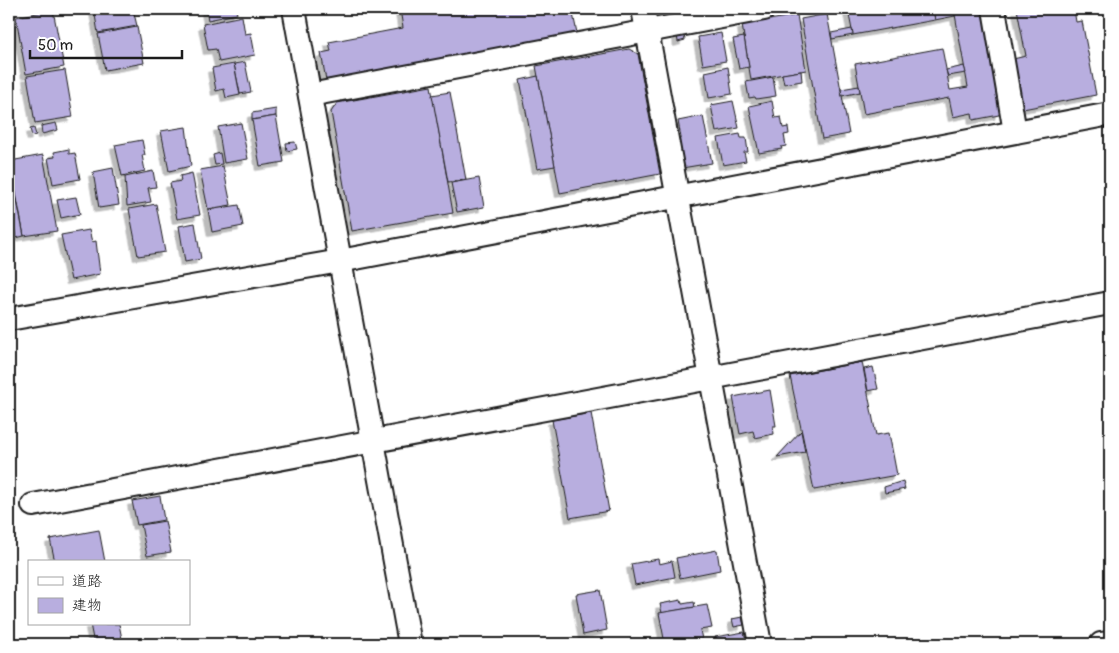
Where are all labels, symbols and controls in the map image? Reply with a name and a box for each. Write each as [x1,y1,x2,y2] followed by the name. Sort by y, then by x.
[30,28,182,60] scale bar
[38,36,73,55] text: 50 m
[28,560,190,626] legend
[72,572,102,591] text: 道路
[72,596,102,615] text: 建物

